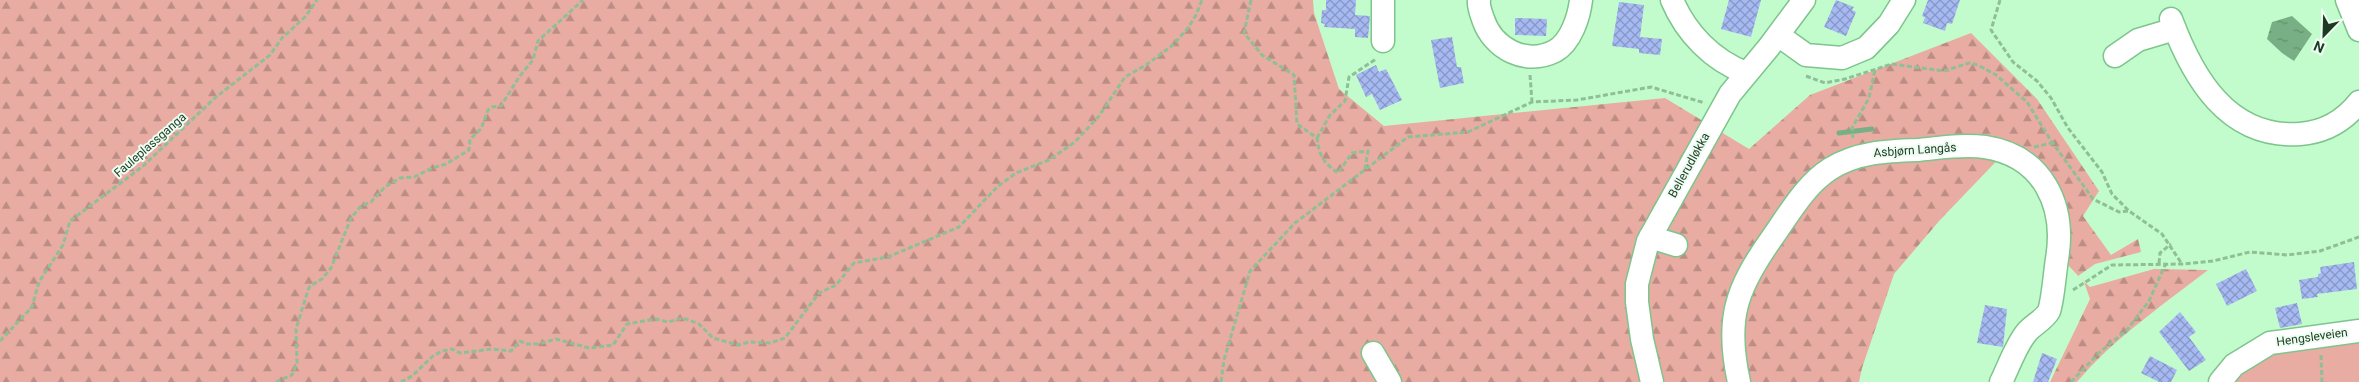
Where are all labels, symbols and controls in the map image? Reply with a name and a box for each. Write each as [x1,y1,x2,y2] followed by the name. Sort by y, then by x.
[2299,10,2349,60] north arrow
[2311,38,2327,56] text: N
[111,110,189,180] street label: Fauleplassganga
[1665,130,1713,200] street label: Bellerudløkka
[1873,140,1957,160] street label: Asbjørn Langås
[2276,325,2348,349] street label: Hengsleveien

